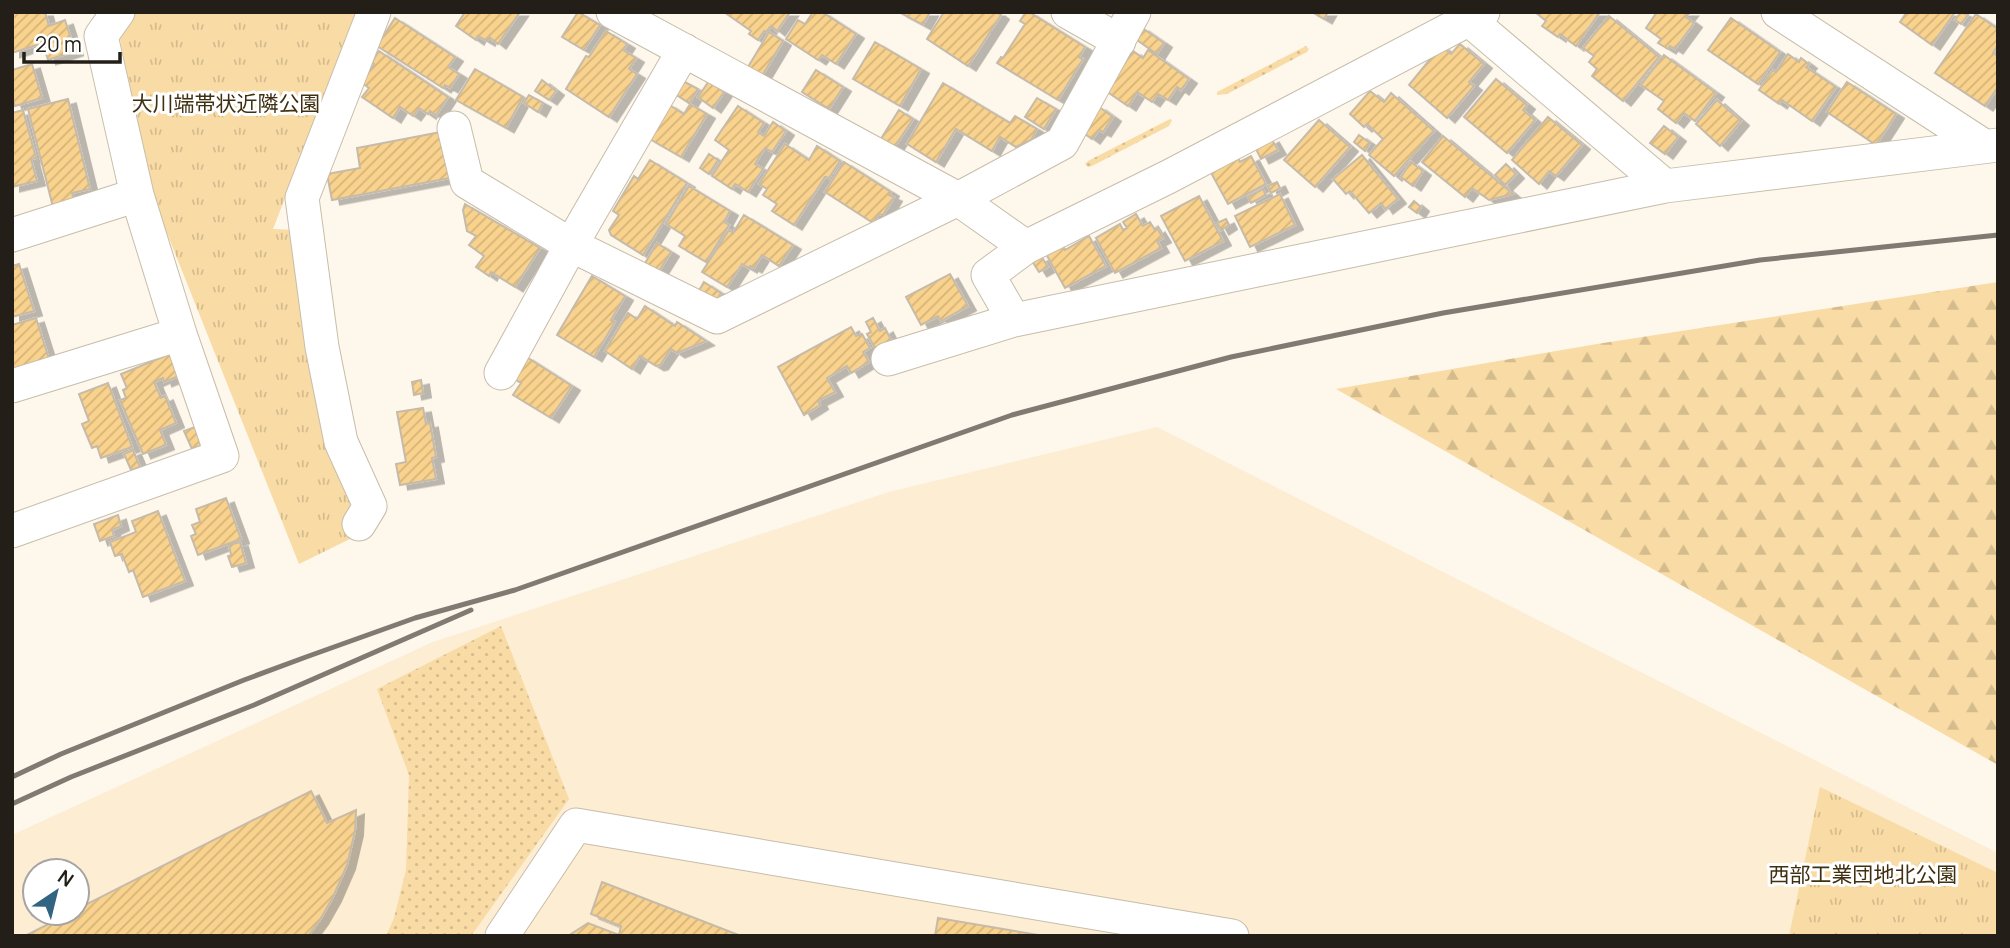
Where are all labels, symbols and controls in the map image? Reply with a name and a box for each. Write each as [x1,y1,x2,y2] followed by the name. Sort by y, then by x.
[24,21,121,65] scale bar
[35,30,82,58] text: 20 m
[132,89,321,117] park label: 大川端帯状近隣公園
[21,857,91,927] north arrow
[1769,860,1958,888] park label: 西部工業団地北公園
[53,864,79,893] text: N

